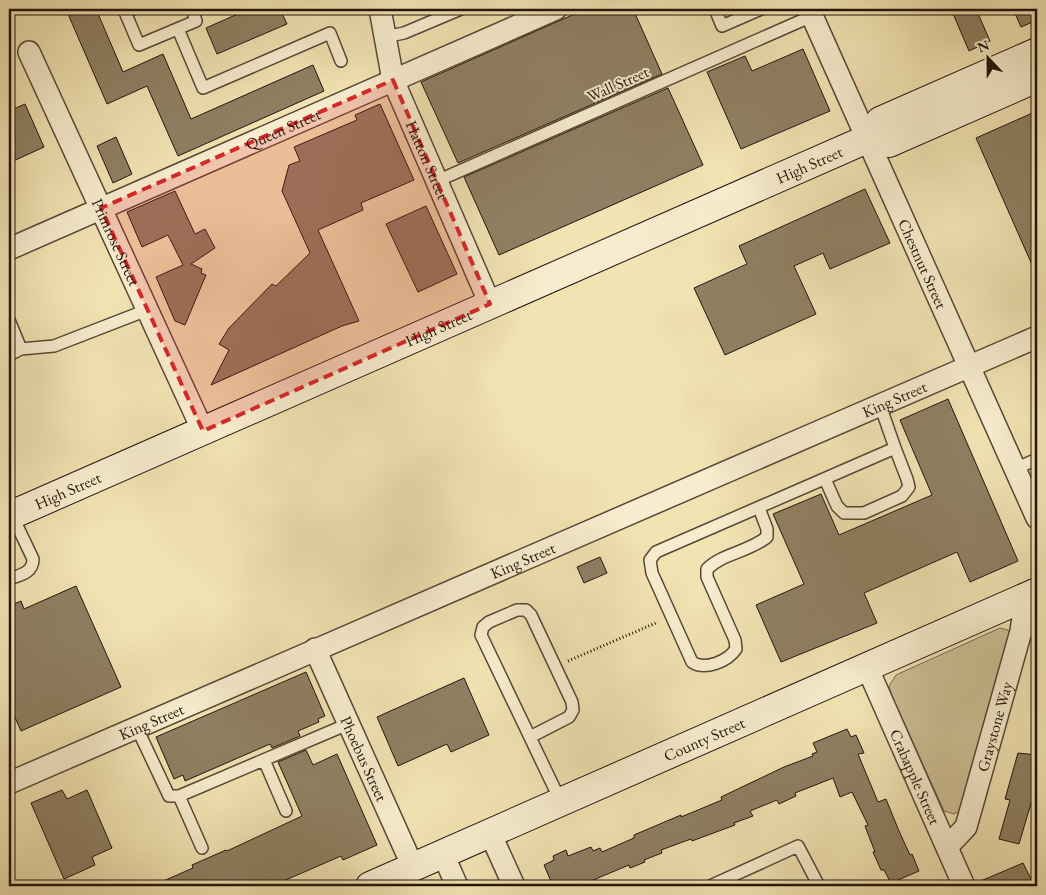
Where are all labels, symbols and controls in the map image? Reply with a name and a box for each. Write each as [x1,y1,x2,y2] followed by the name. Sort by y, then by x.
[964,32,1014,82] north arrow
[975,35,992,56] text: N
[584,61,652,107] street label: Wall Street
[242,103,324,155] street label: Queen Street
[401,117,454,202] street label: Hatton Street
[773,141,846,188] street label: High Street
[87,195,145,289] street label: Primrose Street
[894,215,952,312] street label: Chestnut Street
[402,304,475,351] street label: High Street
[859,376,930,422] street label: King Street
[31,466,104,514] street label: High Street
[487,537,558,583] street label: King Street
[972,678,1017,774] street label: Graystone Way
[116,698,187,745] street label: King Street
[336,712,393,805] street label: Phoebus Street
[660,712,748,766] street label: County Street
[885,726,946,828] street label: Crabapple Street

